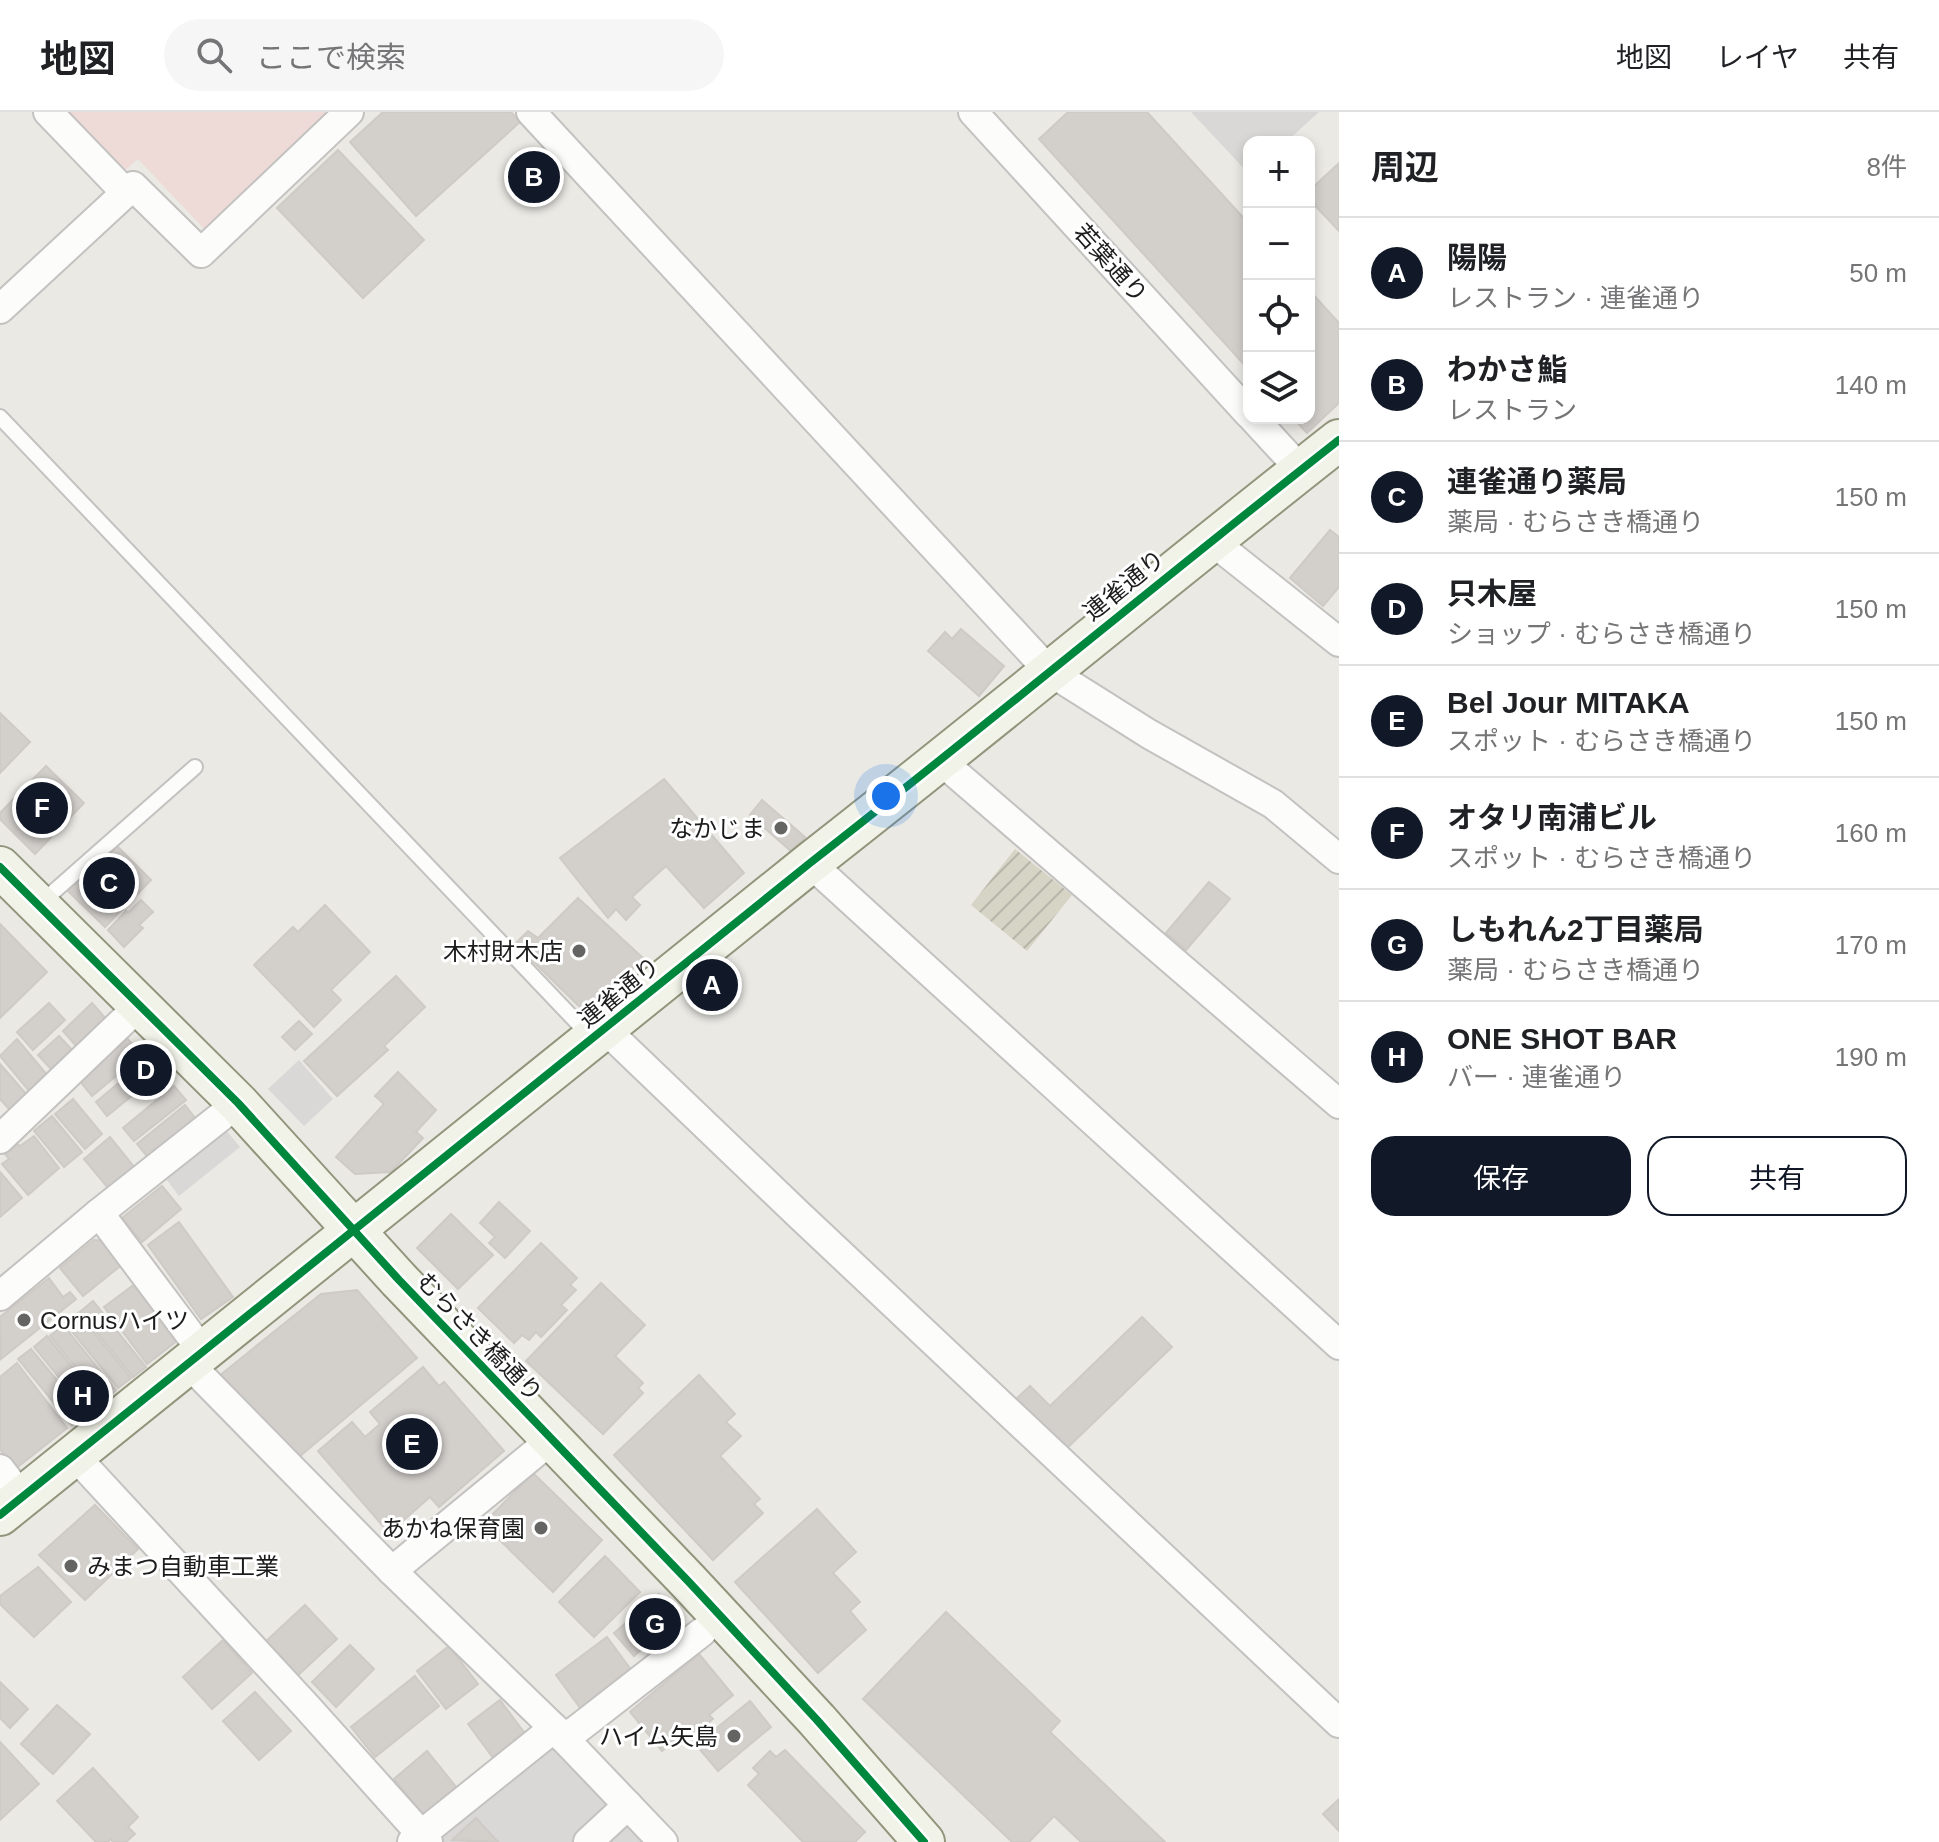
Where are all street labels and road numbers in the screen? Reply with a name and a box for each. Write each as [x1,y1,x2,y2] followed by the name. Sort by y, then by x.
[1069,218,1153,308] street label: 若葉通り
[1078,544,1170,626] street label: 連雀通り
[573,951,665,1033] street label: 連雀通り
[412,1267,548,1407] street label: むらさき橋通り

